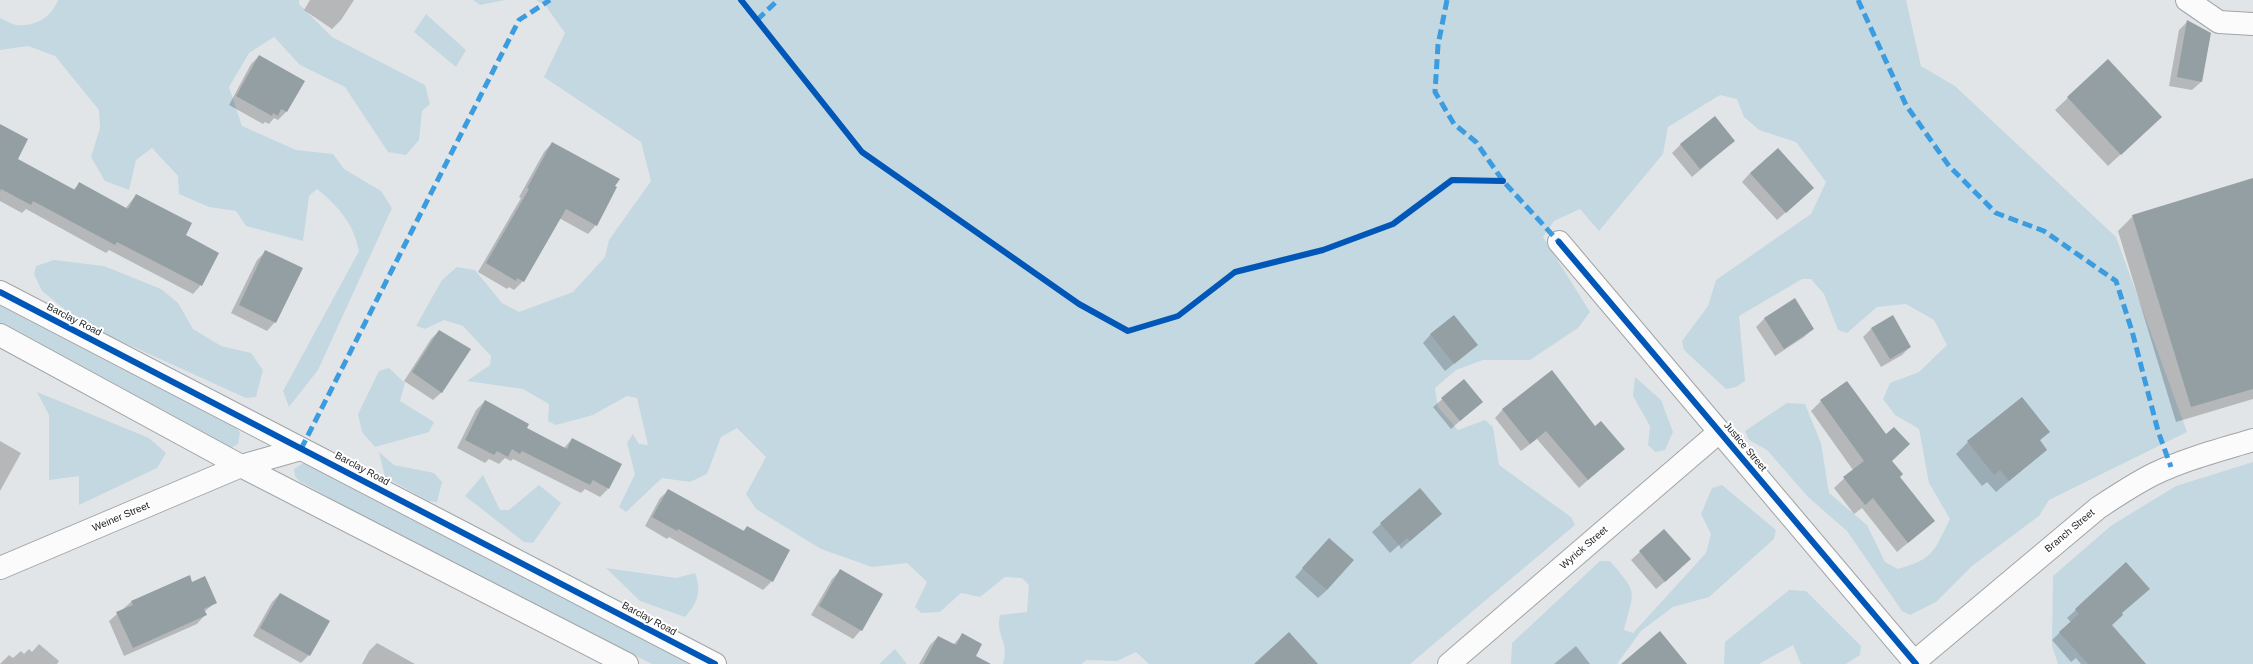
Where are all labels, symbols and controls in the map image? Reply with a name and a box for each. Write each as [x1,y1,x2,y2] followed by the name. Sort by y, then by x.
[45,301,103,339] street label: Barclay Road
[1721,420,1769,474] street label: Justice Street
[333,450,391,488] street label: Barclay Road
[91,500,151,534] street label: Weiner Street
[2043,507,2097,555] street label: Branch Street
[1558,524,1610,572] street label: Wyrick Street
[620,600,678,638] street label: Barclay Road

